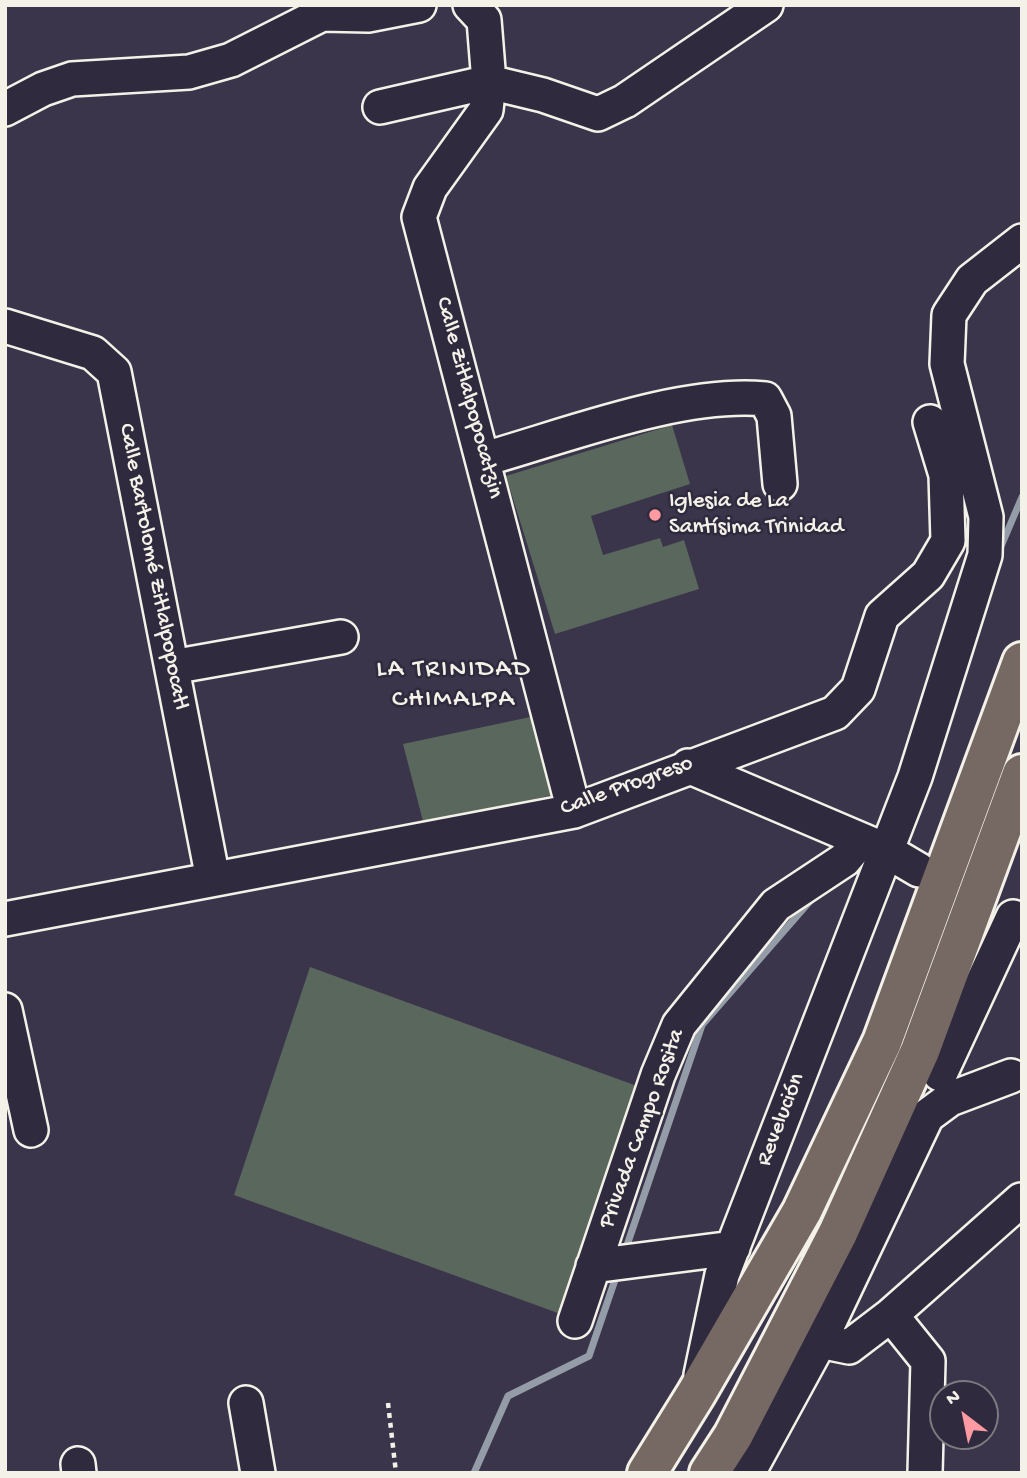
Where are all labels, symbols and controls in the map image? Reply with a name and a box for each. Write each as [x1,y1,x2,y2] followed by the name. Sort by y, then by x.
[428,294,508,502] street label: Calle Zitlalpopocatzin
[111,422,193,712] street label: Calle Bartolomé Zitlalpopocatl
[669,488,843,542] place label: Iglesia de La Santísima Trinidad
[647,507,663,523] marker: Iglesia de La Santísima Trinidad
[378,655,530,716] district label: LA TRINIDAD CHIMALPA
[557,750,697,824] street label: Calle Progreso
[594,1025,692,1233] street label: Privada Campo Rosita
[752,1070,812,1170] street label: Revelución
[929,1380,999,1450] north arrow
[942,1385,965,1412] text: N

